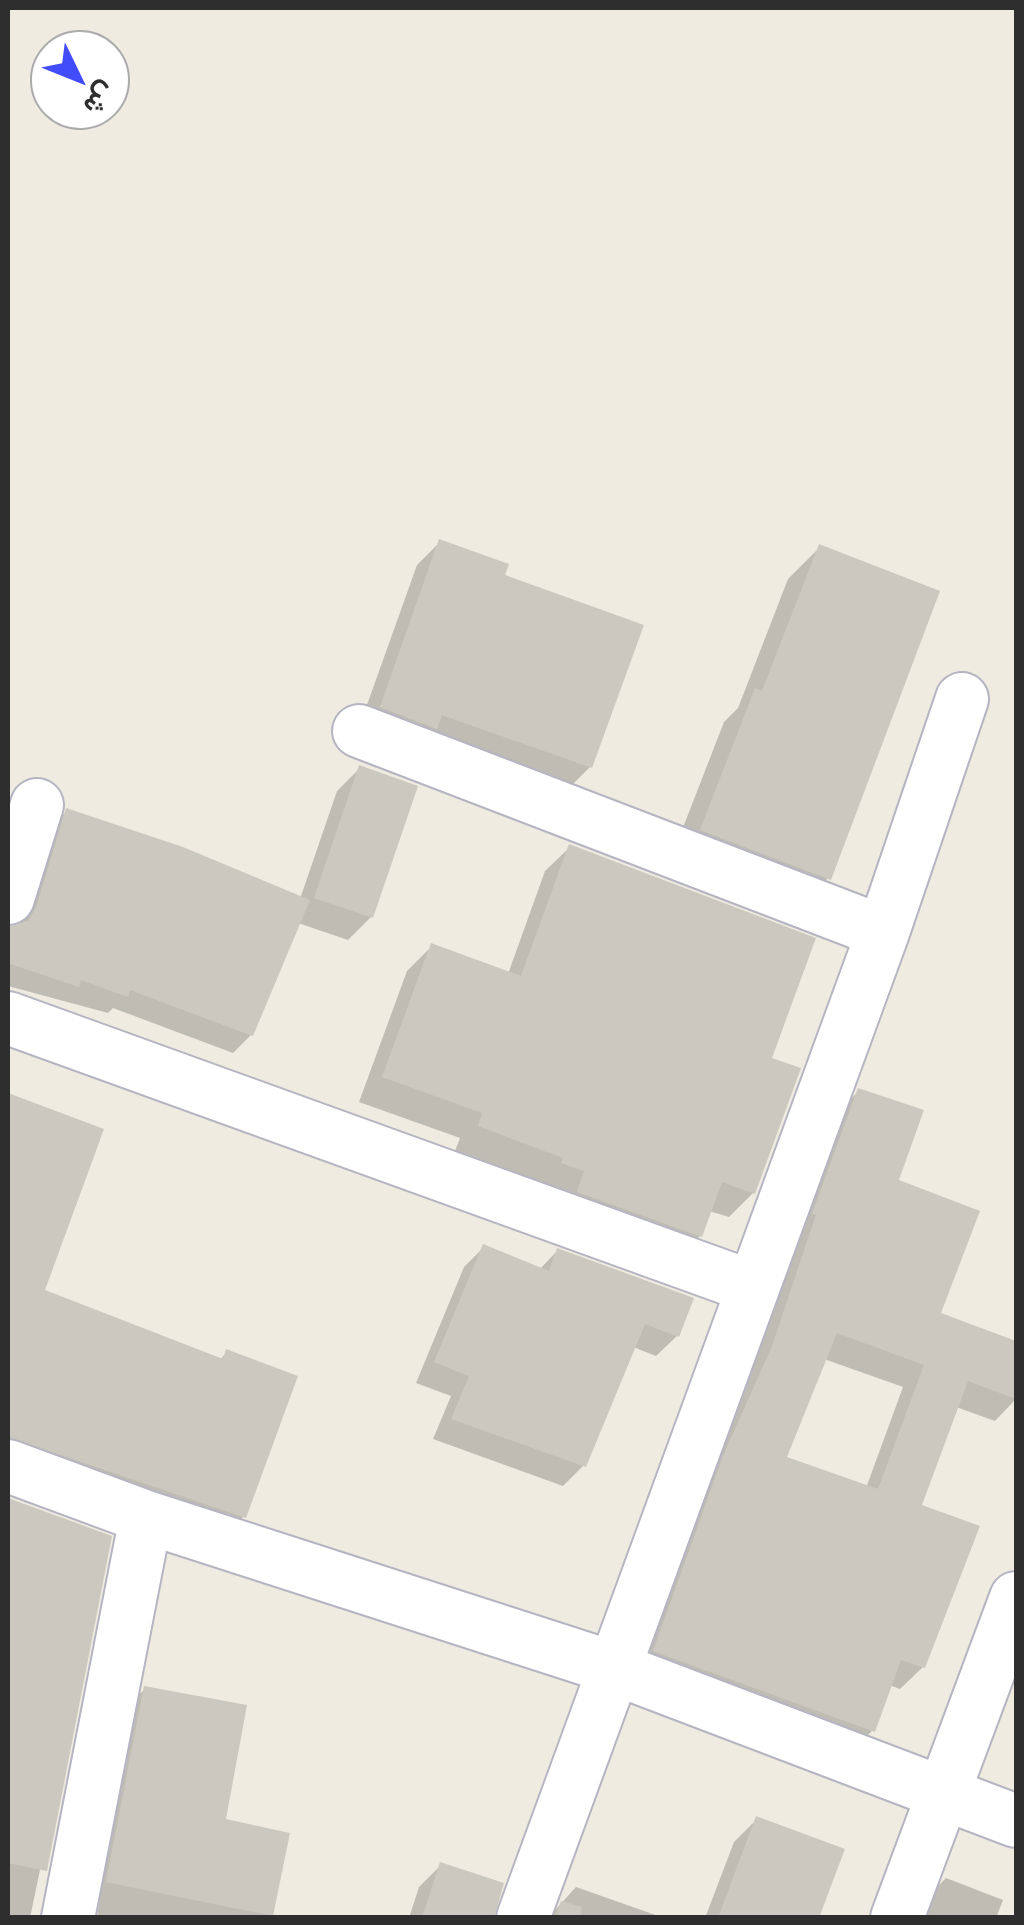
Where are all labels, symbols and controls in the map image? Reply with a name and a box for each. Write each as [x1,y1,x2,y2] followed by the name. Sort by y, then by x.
[30,30,130,130] north arrow
[75,74,126,124] text: ش

